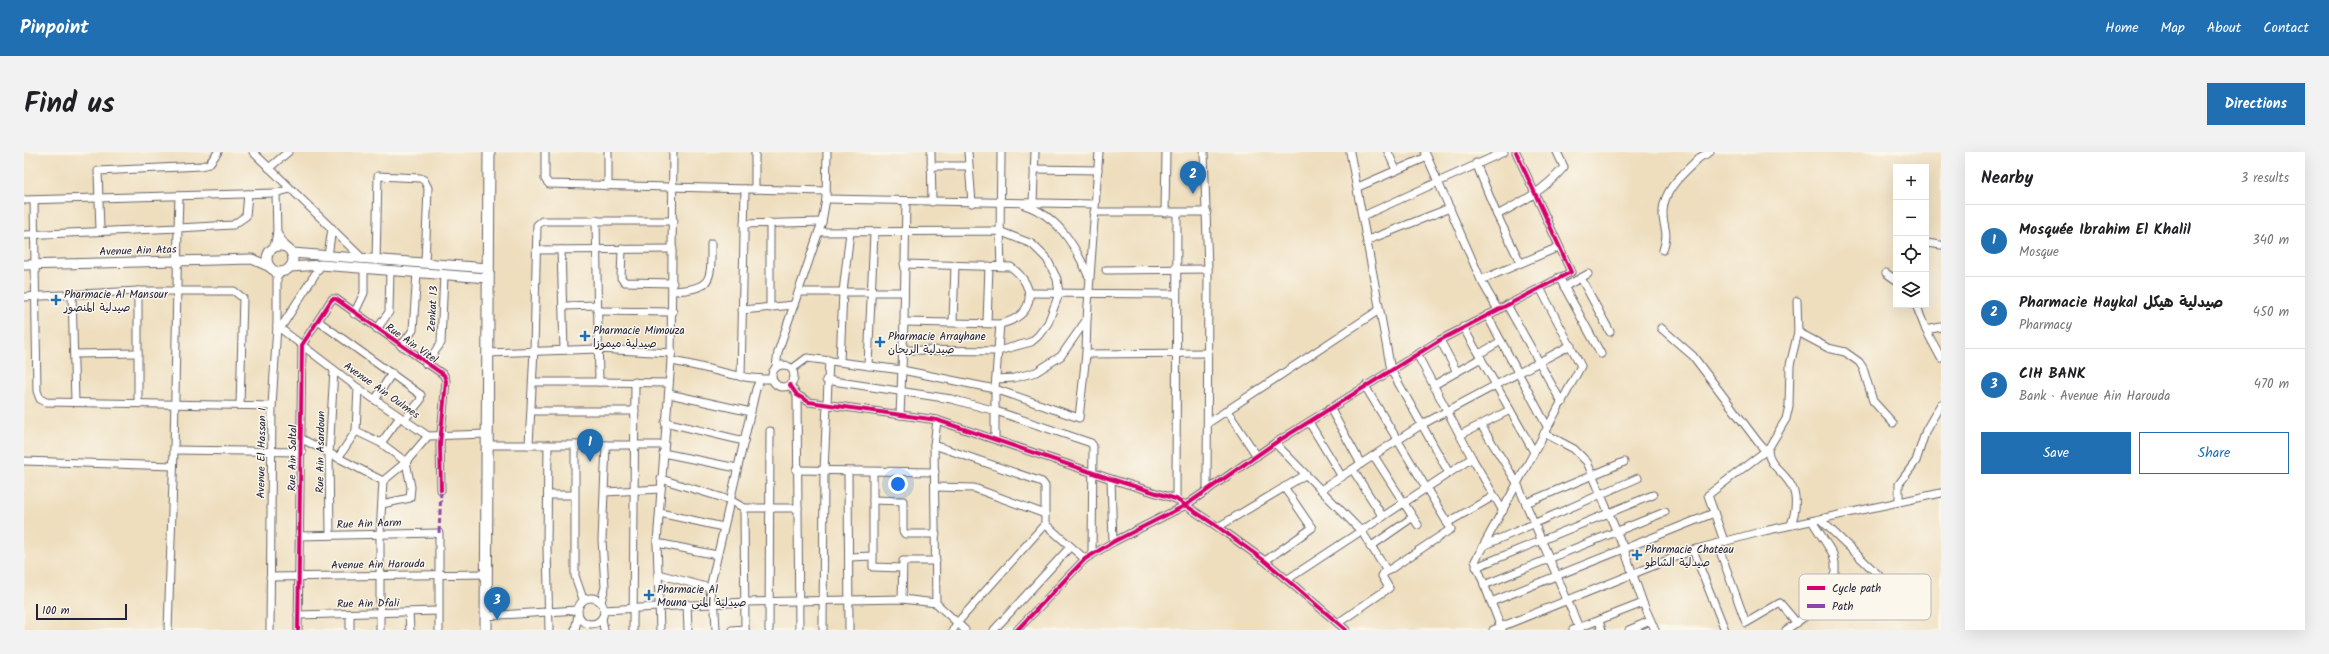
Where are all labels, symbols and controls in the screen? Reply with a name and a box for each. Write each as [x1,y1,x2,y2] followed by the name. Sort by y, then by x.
[20,13,89,43] text: Pinpoint
[2105,17,2139,39] text: Home
[2161,17,2185,39] text: Map
[2207,17,2241,39] text: About
[2263,17,2309,39] text: Contact
[24,82,115,127] text: Find us
[2207,83,2305,125] button: Directions
[1180,161,1206,194] pin: 2
[1893,164,1929,308] map controls
[1893,164,1929,200] button: +
[1981,165,2033,192] text: Nearby
[2241,168,2289,189] text: 3 results
[1893,200,1929,236] button: −
[2019,218,2191,242] text: Mosquée Ibrahim El Khalil
[1992,230,1996,251] text: 1
[2252,230,2289,251] text: 340 m
[1893,236,1929,272] button: locate
[99,241,177,261] street label: Avenue Ain Atas
[2019,242,2059,263] text: Mosque
[1893,272,1929,308] button: layers
[423,285,443,333] street label: Zenkat 13
[63,286,169,317] place label: Pharmacie Al Mansour صيدلية المنصور
[2019,291,2223,315] text: Pharmacie Haykal صيدلية هيكل
[51,295,61,305] marker: Pharmacie Al Mansour صيدلية المنصور
[1990,302,1998,323] text: 2
[2253,302,2289,323] text: 450 m
[2019,315,2072,336] text: Pharmacy
[381,319,442,369] street label: Rue Ain Vitel
[593,322,685,353] place label: Pharmacie Mimouza صيدلية ميموزا
[888,328,986,359] place label: Pharmacie Arrayhane صيدلية الريحان
[580,331,590,341] marker: Pharmacie Mimouza صيدلية ميموزا
[875,337,885,347] marker: Pharmacie Arrayhane صيدلية الريحان
[340,358,423,424] street label: Avenue Ain Oulmes
[2019,362,2086,386] text: CIH BANK
[1990,374,1998,395] text: 3
[2254,374,2289,395] text: 470 m
[2019,386,2170,407] text: Bank · Avenue Ain Harouda
[252,407,272,499] street label: Avenue El Hassan I
[311,411,331,493] street label: Rue Ain Asardoun
[283,424,303,491] street label: Rue Ain Saltal
[577,429,603,462] pin: 1
[1981,432,2131,474] button: Save
[2139,432,2289,474] button: Share
[888,474,908,494] your location
[336,514,402,534] street label: Rue Ain Aarm
[1644,541,1734,572] place label: Pharmacie Chateau صيدلية الشاطو
[1632,550,1642,560] marker: Pharmacie Chateau صيدلية الشاطو
[331,555,425,575] street label: Avenue Ain Harouda
[1799,574,1931,620] legend
[1832,580,1881,598] text: Cycle path
[657,581,746,612] place label: Pharmacie Al Mouna صيدلية المنى
[484,587,510,620] pin: 3
[644,590,654,600] marker: Pharmacie Al Mouna صيدلية المنى
[337,594,400,614] street label: Rue Ain Dfali
[1832,598,1853,616] text: Path
[36,602,127,621] scale bar
[42,602,70,620] text: 100 m

